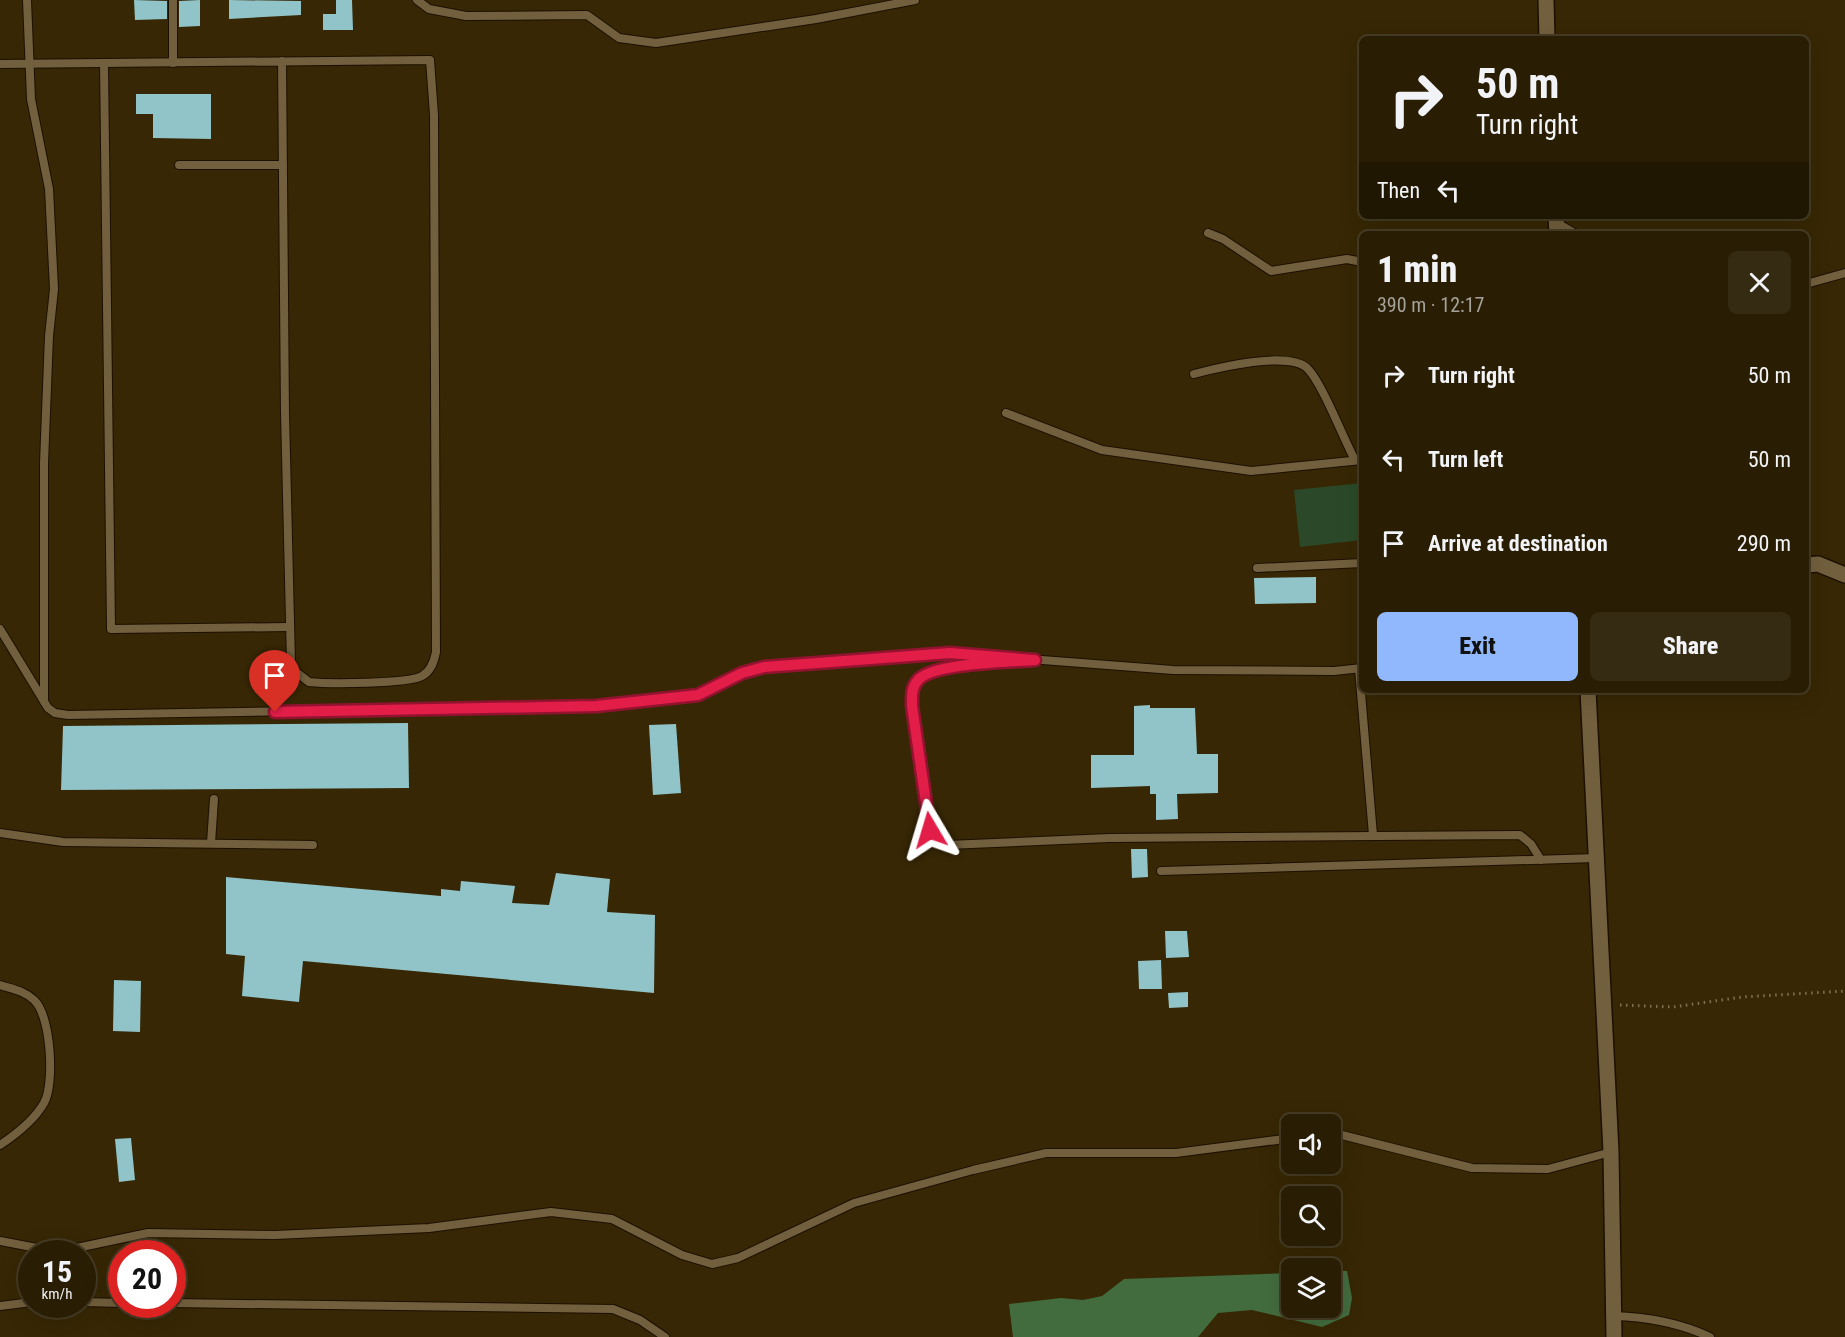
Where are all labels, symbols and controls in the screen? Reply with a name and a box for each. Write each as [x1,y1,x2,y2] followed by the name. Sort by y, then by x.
[1476,59,1559,108] text: 50 m
[1377,60,1455,138] icon: right
[1476,109,1578,141] text: Turn right
[1432,174,1465,207] icon: left
[1377,178,1420,203] text: Then
[1377,249,1457,291] text: 1 min
[1728,251,1791,314] button: close
[1377,293,1484,317] text: 390 m · 12:17
[1377,359,1410,392] icon: right
[1428,363,1515,388] text: Turn right
[1748,363,1791,388] text: 50 m
[1377,443,1410,476] icon: left
[1428,447,1503,472] text: Turn left
[1748,447,1791,472] text: 50 m
[1377,527,1410,560] icon: arrive
[1428,531,1608,556] text: Arrive at destination
[1737,531,1791,556] text: 290 m
[1377,612,1578,681] button: Exit
[1590,612,1791,681] button: Share
[249,650,300,712] pin
[258,659,291,692] icon: arrive
[898,798,962,862] position arrow
[1281,1114,1341,1318] map controls
[1281,1114,1341,1174] button: sound
[1281,1186,1341,1246] button: search
[108,1240,186,1318] speed limit sign: 20
[42,1254,72,1289] text: 15
[1281,1258,1341,1318] button: layers
[42,1285,72,1303] text: km/h

